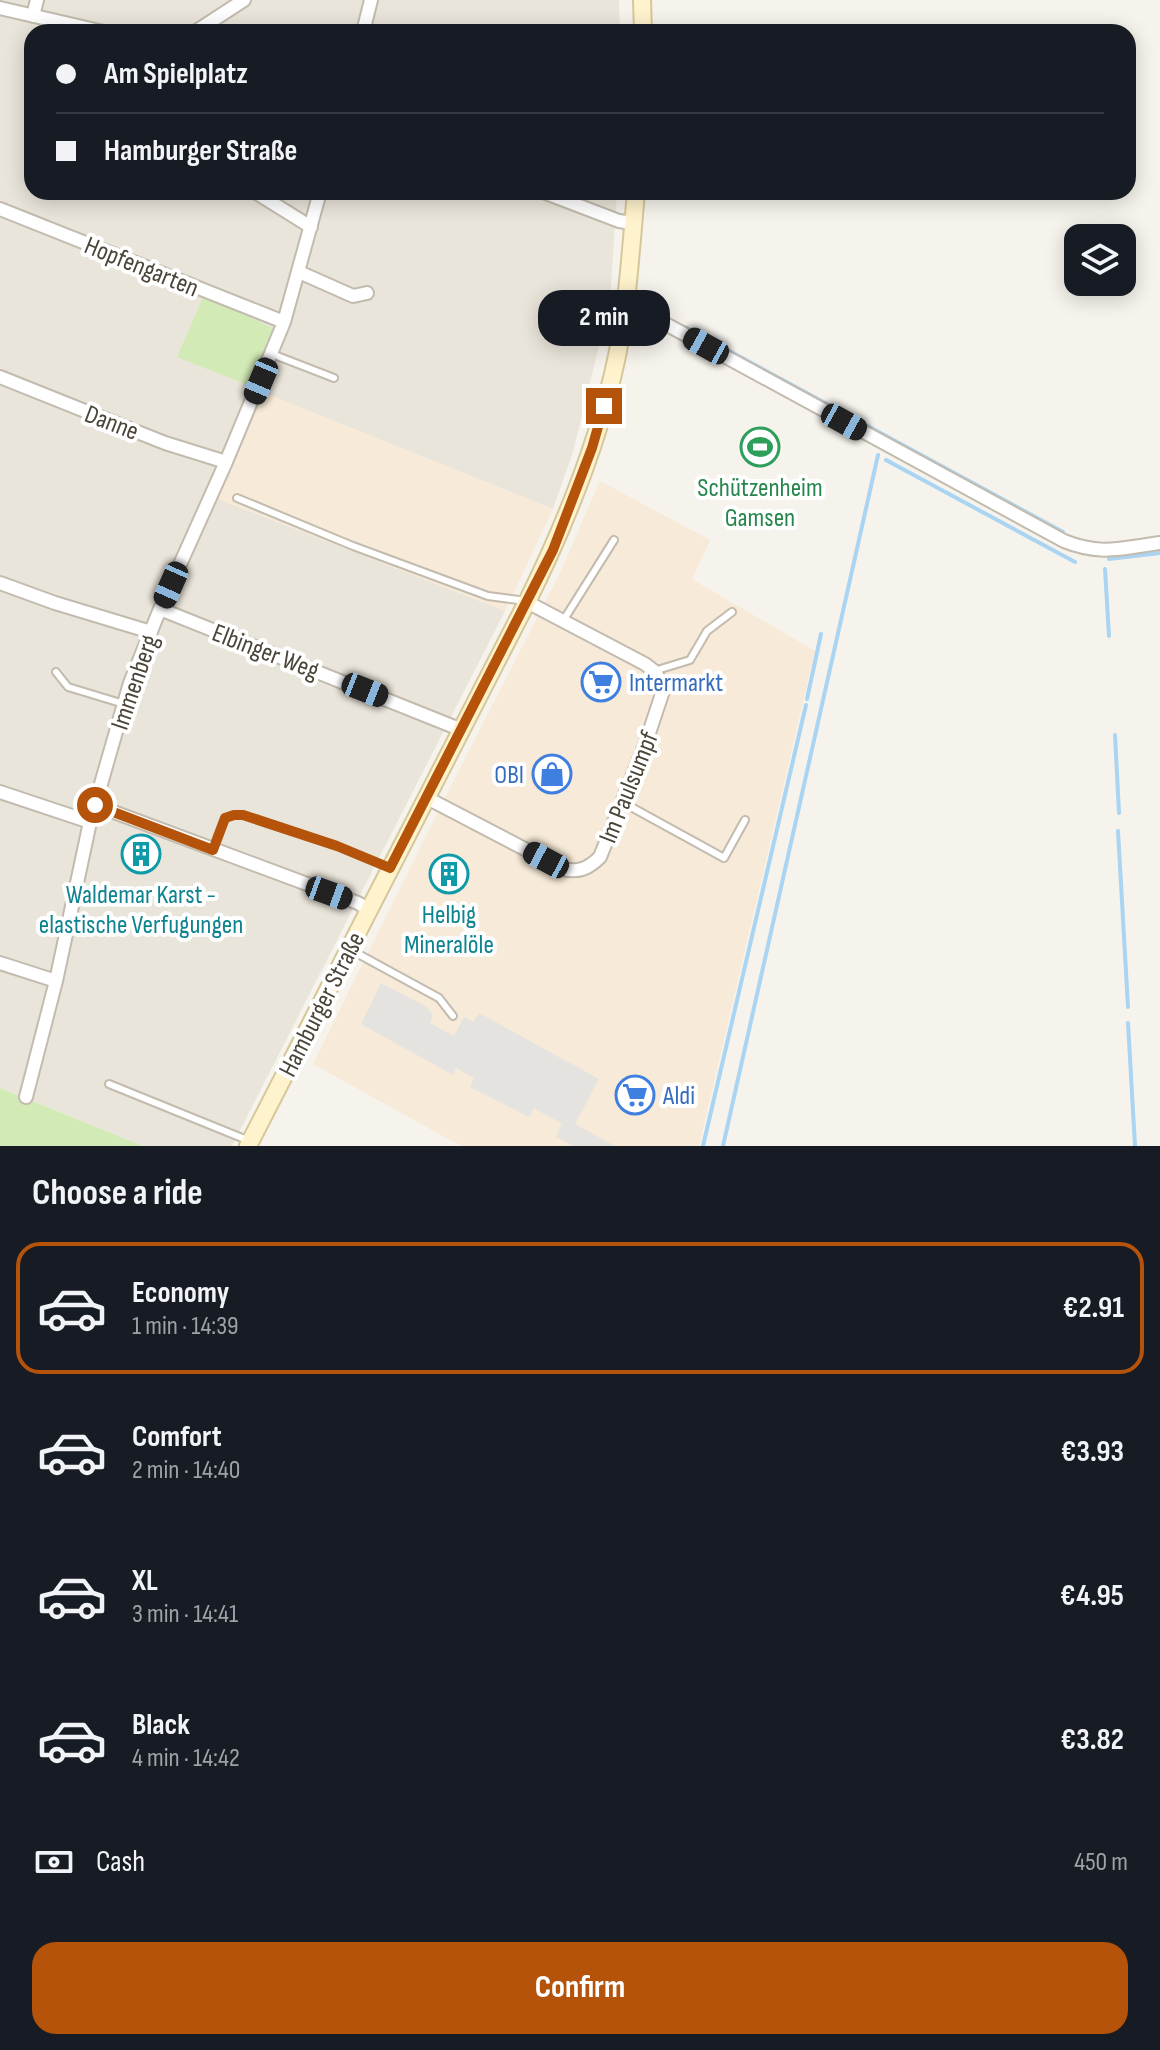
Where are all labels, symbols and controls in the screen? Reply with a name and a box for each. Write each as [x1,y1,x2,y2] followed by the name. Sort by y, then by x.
[104,56,248,92] text: Am Spielplatz
[104,133,297,169] text: Hamburger Straße
[1064,224,1136,296] map controls
[1064,224,1136,296] button: layers
[80,230,203,304] street label: Hopfengarten
[538,290,670,346] callout: 2 min
[579,302,629,333] text: 2 min
[679,324,733,368] car
[241,354,281,408] car
[586,388,622,424] route end
[80,399,143,448] street label: Danne
[817,400,871,444] car
[739,426,781,468] sports icon: Schützenheim Gamsen
[697,473,823,534] place label: Schützenheim Gamsen
[150,558,192,612] car
[208,618,323,687] street label: Elbinger Weg
[105,631,166,734] street label: Immenberg
[580,661,622,703] supermarket icon: Intermarkt
[629,668,723,699] place label: Intermarkt
[338,670,392,710] car
[593,727,666,848] street label: Im Paulsumpf
[531,753,573,795] shop icon: OBI
[494,760,524,791] place label: OBI
[77,787,113,823] route start
[120,833,162,875] building icon: Waldemar Karst - elastische Verfugungen
[519,838,573,882] car
[428,853,470,895] building icon: Helbig Mineralöle
[302,874,356,912] car
[39,880,243,941] place label: Waldemar Karst - elastische Verfugungen
[404,900,494,961] place label: Helbig Mineralöle
[273,927,372,1082] street label: Hamburger Straße
[614,1074,656,1116] supermarket icon: Aldi
[662,1081,695,1112] place label: Aldi
[32,1172,203,1215] text: Choose a ride
[36,1272,108,1344] icon: car
[132,1275,229,1311] text: Economy
[1063,1290,1124,1326] text: €2.91
[132,1311,239,1342] text: 1 min · 14:39
[36,1416,108,1488] icon: car
[132,1419,222,1455] text: Comfort
[1061,1434,1124,1470] text: €3.93
[132,1455,240,1486] text: 2 min · 14:40
[36,1560,108,1632] icon: car
[132,1563,158,1599] text: XL
[1060,1578,1124,1614] text: €4.95
[132,1599,238,1630] text: 3 min · 14:41
[36,1704,108,1776] icon: car
[132,1707,190,1743] text: Black
[1060,1722,1124,1758] text: €3.82
[132,1743,240,1774] text: 4 min · 14:42
[32,1840,76,1884] icon: cash
[96,1844,145,1880] text: Cash
[1074,1847,1128,1878] text: 450 m
[32,1942,1128,2034] button: Confirm

